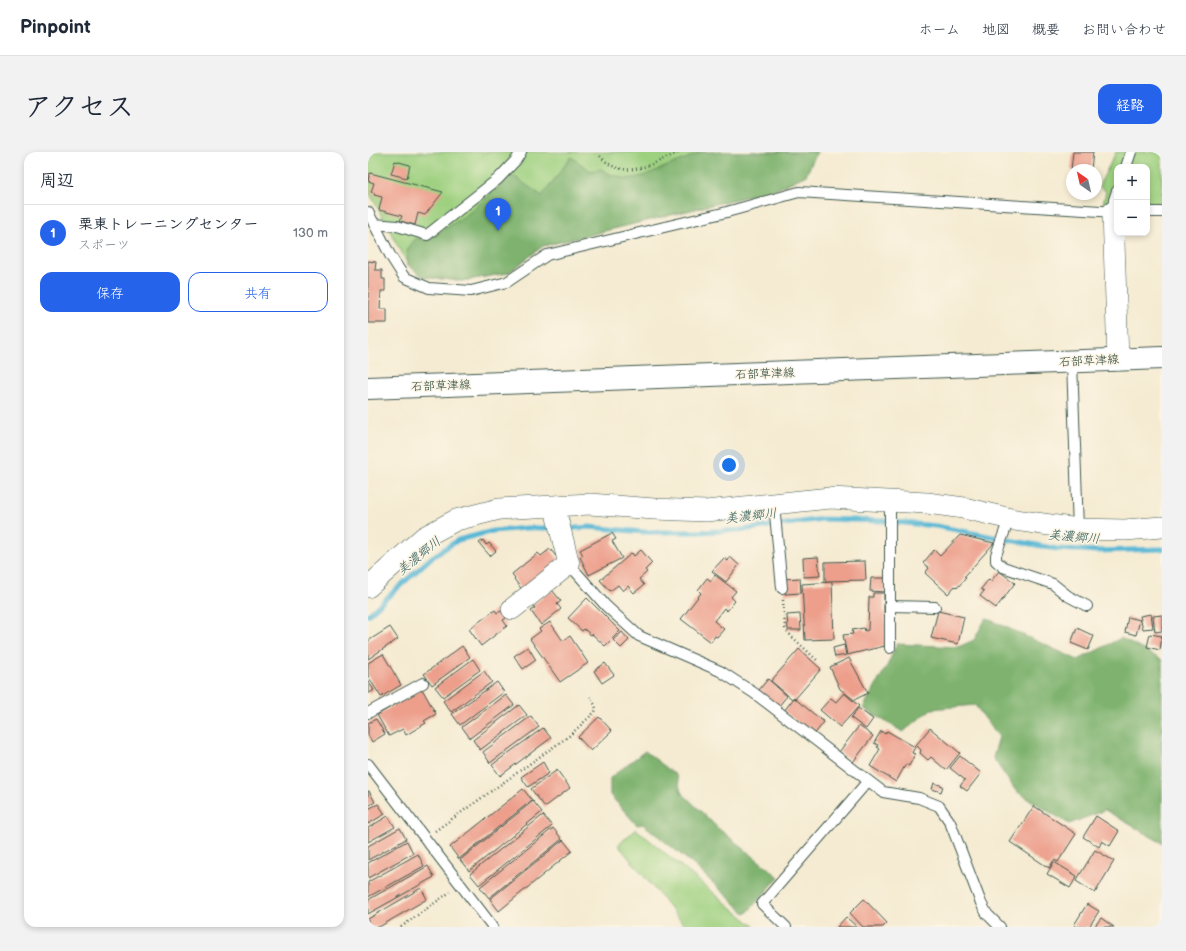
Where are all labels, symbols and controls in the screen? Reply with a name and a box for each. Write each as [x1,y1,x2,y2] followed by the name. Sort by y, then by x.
[20,16,91,39] text: Pinpoint
[919,21,960,38] text: ホーム
[982,21,1010,38] text: 地図
[1032,21,1060,38] text: 概要
[1082,21,1166,38] text: お問い合わせ
[1098,84,1162,124] button: 経路
[24,91,134,124] text: アクセス
[1066,164,1102,200] north arrow
[1114,164,1150,236] map controls
[1114,164,1150,200] button: +
[40,171,74,191] text: 周辺
[485,198,511,231] pin: 1
[1114,200,1150,236] button: −
[78,215,259,234] text: 栗東トレーニングセンター
[50,225,56,241] text: 1
[293,225,328,241] text: 130 m
[78,237,130,253] text: スポーツ
[40,272,180,312] button: 保存
[188,272,328,312] button: 共有
[1059,352,1119,370] street label: 石部草津線
[735,365,795,383] street label: 石部草津線
[411,377,471,395] street label: 石部草津線
[719,455,739,475] your location
[724,505,778,527] water label: 美濃郷川
[1047,527,1101,547] water label: 美濃郷川
[394,533,444,579] water label: 美濃郷川

